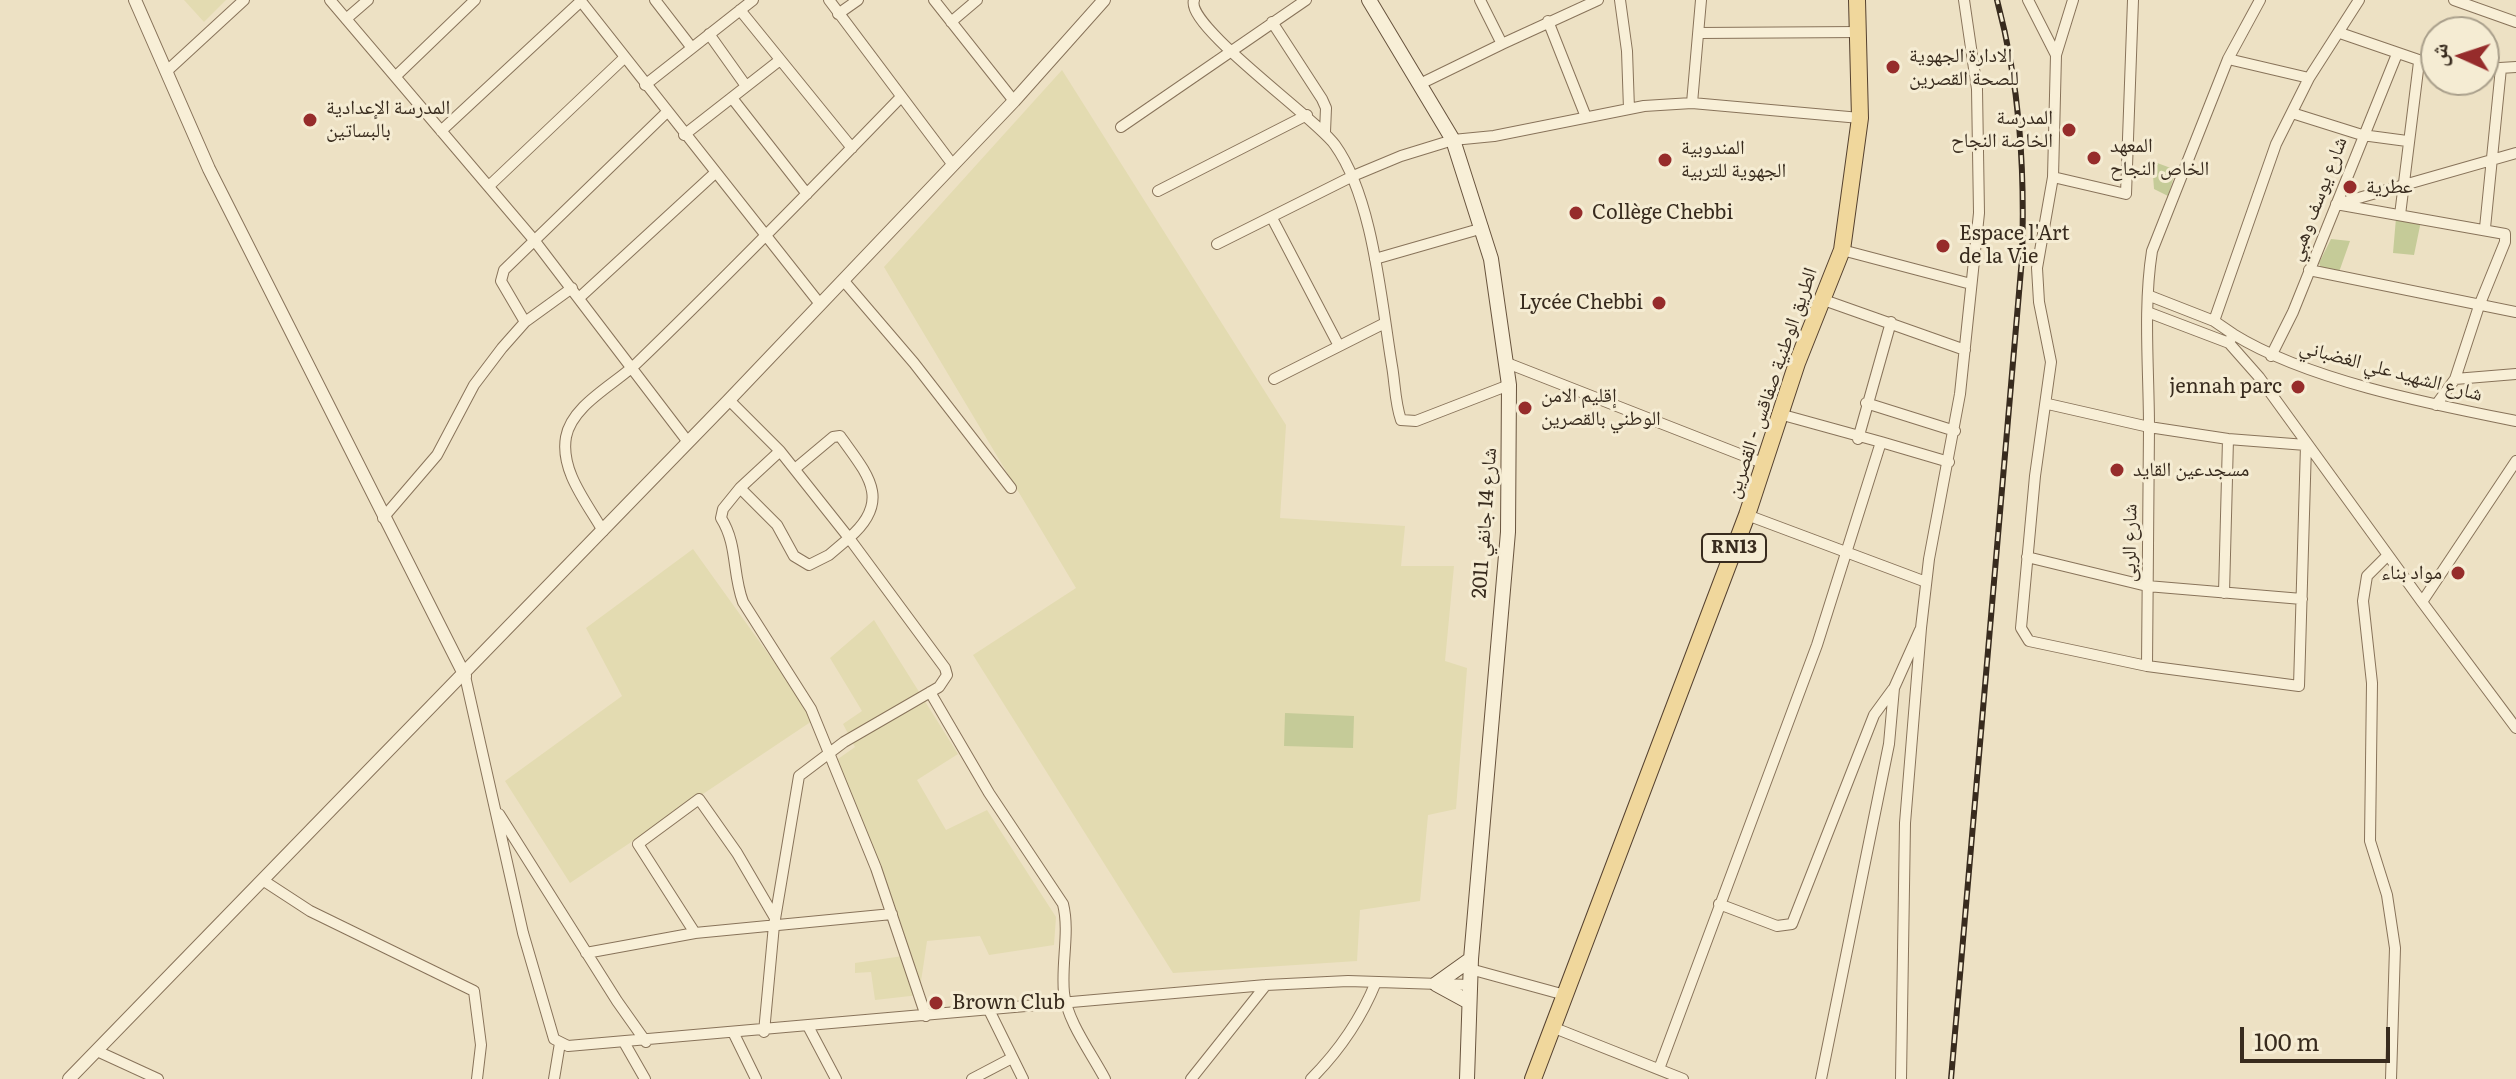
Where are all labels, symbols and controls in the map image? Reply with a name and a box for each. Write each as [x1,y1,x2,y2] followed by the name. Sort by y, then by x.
[2420,16,2500,96] north arrow
[2420,42,2455,67] text: ش
[1909,44,2019,91] place label: الادارة الجهوية للصحة القصرين
[1884,58,1902,76] marker: الادارة الجهوية للصحة القصرين
[326,96,450,143] place label: المدرسة الإعدادية بالبساتين
[1951,106,2053,153] place label: المدرسة الخاصة النجاح
[301,111,319,129] marker: المدرسة الإعدادية بالبساتين
[2060,121,2078,139] marker: المدرسة الخاصة النجاح
[2110,134,2209,181] place label: المعهد الخاص النجاح
[2283,134,2353,264] street label: شارع يوسف وهبي
[1681,136,1786,183] place label: المندوبية الجهوية للتربية
[2085,149,2103,167] marker: المعهد الخاص النجاح
[1656,151,1674,169] marker: المندوبية الجهوية للتربية
[2366,175,2413,199] place label: عطرية
[2341,178,2359,196] marker: عطرية
[1592,201,1733,225] place label: Collège Chebbi
[1567,204,1585,222] marker: Collège Chebbi
[1959,222,2069,269] place label: Espace l'Art de la Vie
[1934,237,1952,255] marker: Espace l'Art de la Vie
[1721,265,1823,501] street label: الطريق الوطنية صفاقس - القصرين
[1519,291,1643,315] place label: Lycée Chebbi
[1650,294,1668,312] marker: Lycée Chebbi
[2297,335,2485,407] street label: شارع الشهيد علي الغضباني
[2169,375,2282,399] place label: jennah parc
[2289,378,2307,396] marker: jennah parc
[1541,384,1661,431] place label: إقليم الامن الوطني بالقصرين
[1516,399,1534,417] marker: إقليم الامن الوطني بالقصرين
[1468,447,1502,599] street label: شارع 14 جانفي 2011
[2133,458,2249,482] place label: مسجدعين القايد
[2108,461,2126,479] marker: مسجدعين القايد
[2117,504,2143,582] street label: شارع الربى
[1702,534,1766,562] road number: RN13
[2381,561,2442,585] place label: مواد بناء
[2449,564,2467,582] marker: مواد بناء
[952,991,1065,1015] place label: Brown Club
[927,994,945,1012] marker: Brown Club
[2244,1011,2394,1061] scale bar
[2254,1023,2320,1058] text: 100 m

